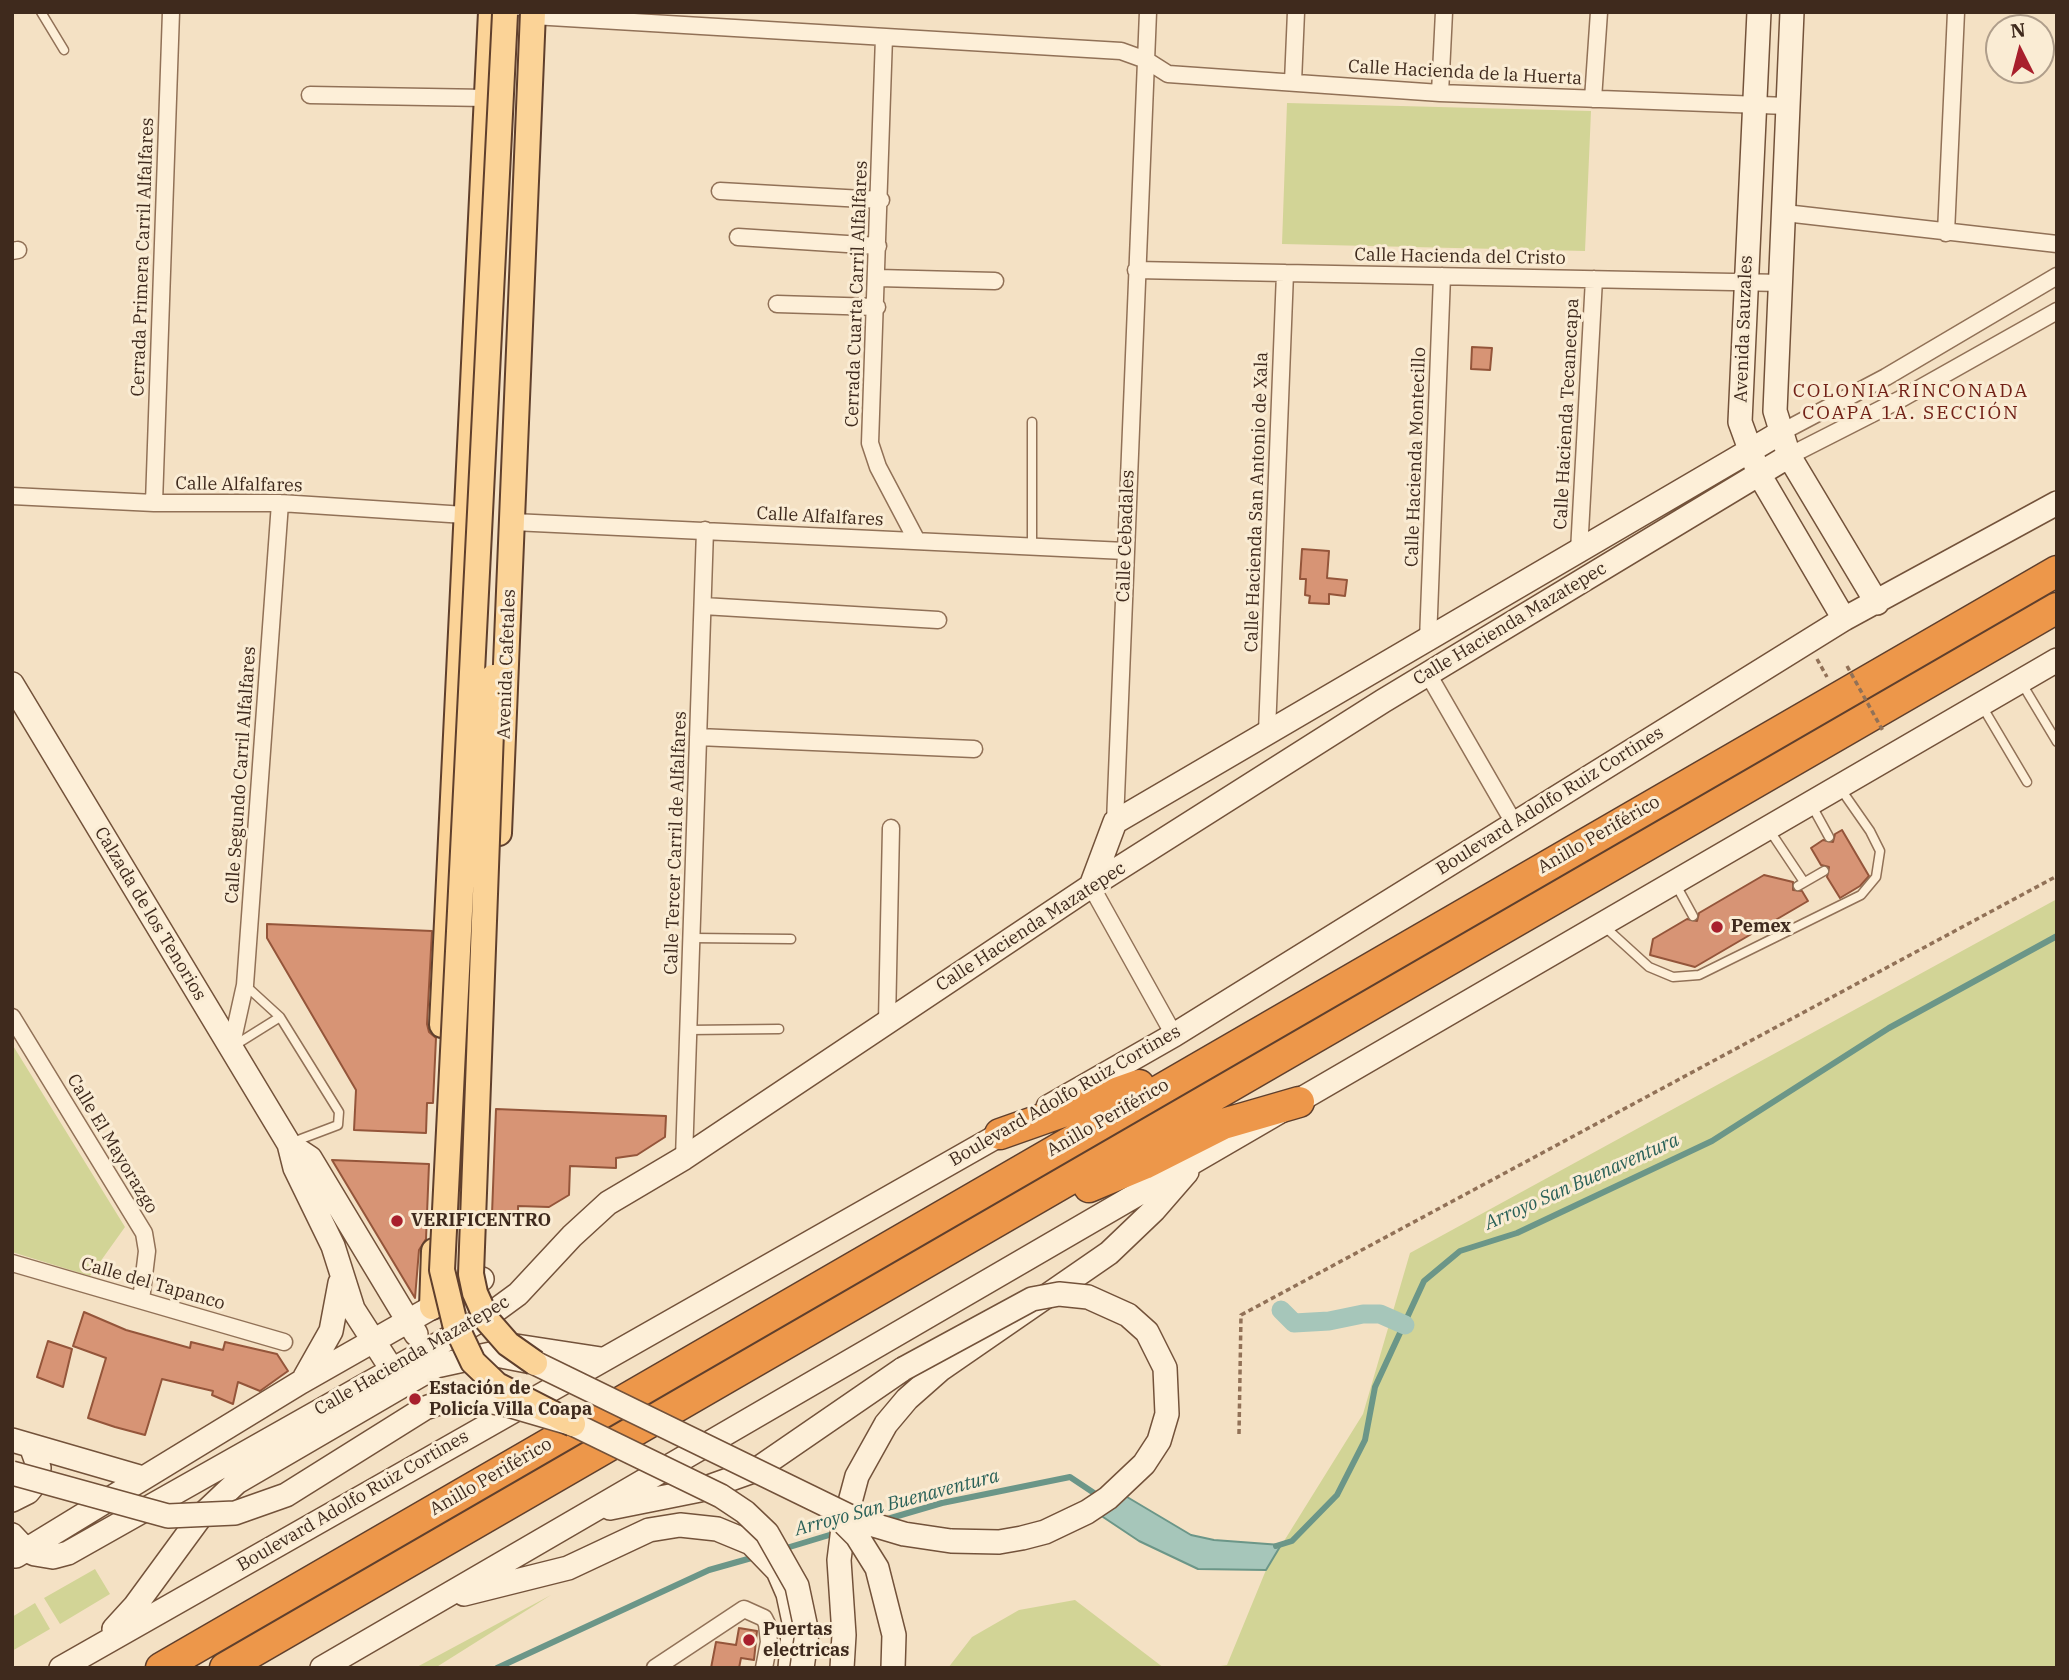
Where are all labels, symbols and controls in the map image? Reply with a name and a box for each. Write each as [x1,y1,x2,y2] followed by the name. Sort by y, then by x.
[1985,14,2055,84] north arrow
[2009,17,2027,43] text: N
[1347,56,1583,90] street label: Calle Hacienda de la Huerta
[127,117,159,397] street label: Cerrada Primera Carril Alfalfares
[842,160,872,428] street label: Cerrada Cuarta Carril Alfalfares
[1354,244,1566,270] street label: Calle Hacienda del Cristo
[1731,255,1757,403] street label: Avenida Sauzales
[1550,298,1584,530] street label: Calle Hacienda Tecanecapa
[1401,347,1431,567] street label: Calle Hacienda Montecillo
[1241,351,1273,653] street label: Calle Hacienda San Antonio de Xala
[1795,381,2027,425] district label: COLONIA RINCONADA COAPA 1A. SECCIÓN
[1113,469,1139,603] street label: Calle Cebadales
[175,473,303,497] street label: Calle Alfalfares
[756,503,884,531] street label: Calle Alfalfares
[1410,558,1610,690] street label: Calle Hacienda Mazatepec
[494,589,520,739] street label: Avenida Cafetales
[221,646,261,904] street label: Calle Segundo Carril Alfalfares
[661,711,691,975] street label: Calle Tercer Carril de Alfalfares
[1432,722,1668,880] street label: Boulevard Adolfo Ruiz Cortines
[1534,791,1664,879] street label: Anillo Periférico
[90,823,210,1005] street label: Calzada de los Tenorios
[932,858,1130,996] street label: Calle Hacienda Mazatepec
[1731,916,1791,938] place label: Pemex
[1709,919,1725,935] marker: Pemex
[945,1021,1185,1171] street label: Boulevard Adolfo Ruiz Cortines
[62,1070,162,1218] street label: Calle El Mayorazgo
[1043,1074,1173,1162] street label: Anillo Periférico
[1481,1129,1683,1235] water label: Arroyo San Buenaventura
[411,1210,551,1232] place label: VERIFICENTRO
[389,1213,405,1229] marker: VERIFICENTRO
[79,1253,227,1315] street label: Calle del Tapanco
[311,1291,513,1421] street label: Calle Hacienda Mazatepec
[429,1378,592,1420] place label: Estación de Policía Villa Coapa
[407,1391,423,1407] marker: Estación de Policía Villa Coapa
[233,1426,473,1576] street label: Boulevard Adolfo Ruiz Cortines
[426,1433,556,1521] street label: Anillo Periférico
[792,1465,1002,1541] water label: Arroyo San Buenaventura
[763,1619,849,1662] place label: Puertas electricas
[741,1632,757,1648] marker: Puertas electricas

